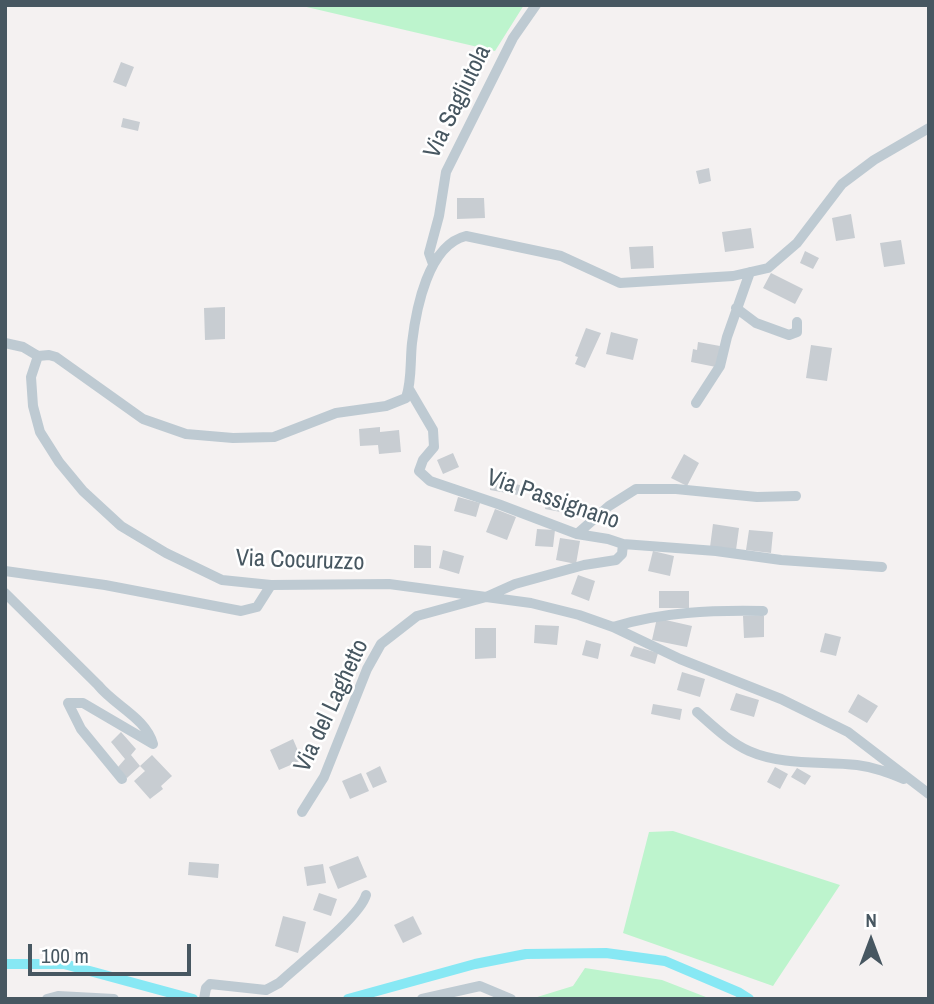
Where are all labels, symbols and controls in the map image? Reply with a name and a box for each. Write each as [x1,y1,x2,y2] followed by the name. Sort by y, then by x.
[418,41,498,163] street label: Via Sagliutola
[483,464,623,536] street label: Via Passignano
[235,544,365,578] street label: Via Cocuruzzo
[289,635,375,777] street label: Via del Laghetto
[836,906,906,976] north arrow
[865,907,877,933] text: N
[32,930,194,974] scale bar
[41,941,89,970] text: 100 m

